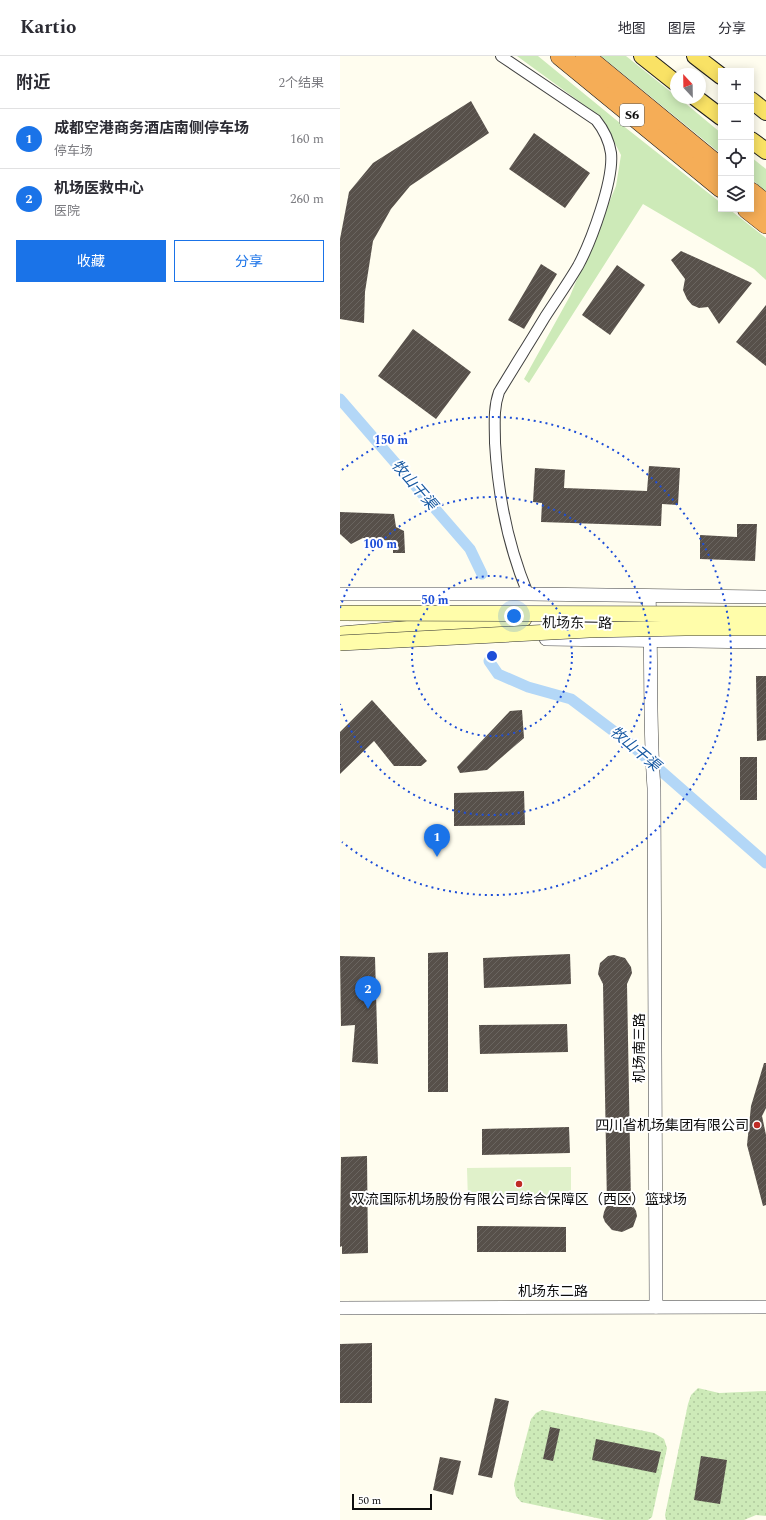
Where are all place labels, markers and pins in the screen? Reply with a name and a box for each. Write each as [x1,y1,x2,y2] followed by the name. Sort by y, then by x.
[485,649,499,663] centre of rings
[424,824,450,857] pin: 1
[355,976,381,1009] pin: 2
[595,1115,749,1136] place label: 四川省机场集团有限公司
[752,1120,762,1130] marker: 四川省机场集团有限公司
[514,1179,524,1189] marker: 双流国际机场股份有限公司综合保障区（西区）篮球场
[351,1189,687,1210] place label: 双流国际机场股份有限公司综合保障区（西区）篮球场

